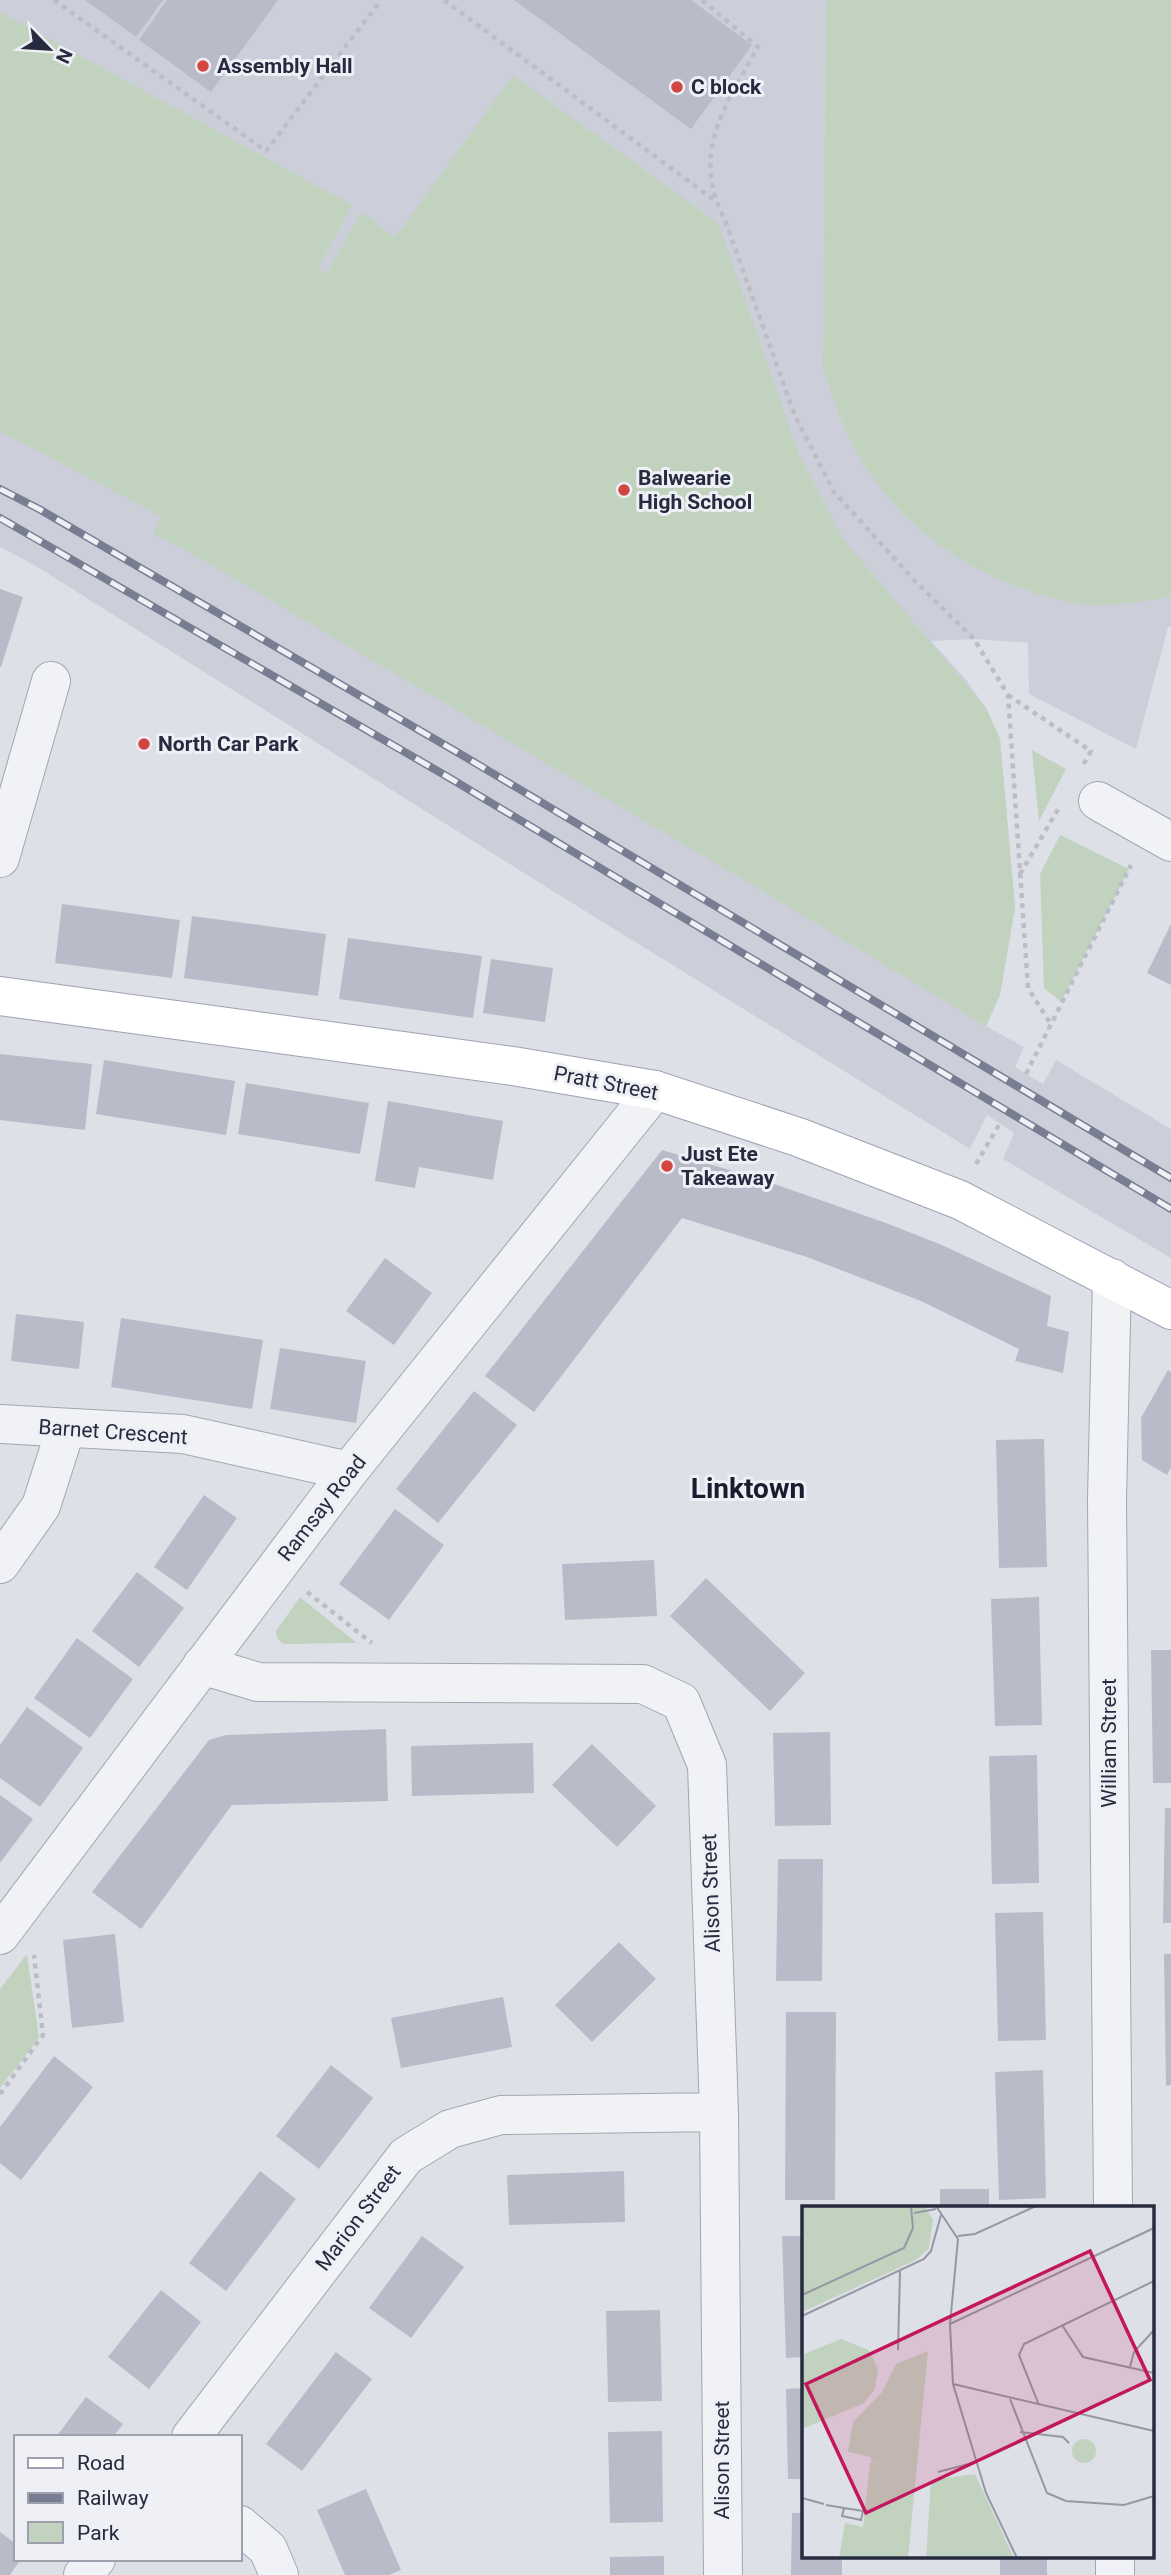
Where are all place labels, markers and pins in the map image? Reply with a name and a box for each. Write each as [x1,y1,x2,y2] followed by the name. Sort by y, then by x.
[217,54,353,78] place label: Assembly Hall
[195,58,211,74] marker: Assembly Hall
[691,75,762,99] place label: C block
[669,79,685,95] marker: C block
[638,466,752,514] place label: Balwearie High School
[616,482,632,498] marker: Balwearie High School
[158,732,299,756] place label: North Car Park
[136,736,152,752] marker: North Car Park
[681,1142,775,1190] place label: Just Ete Takeaway
[659,1158,675,1174] marker: Just Ete Takeaway

